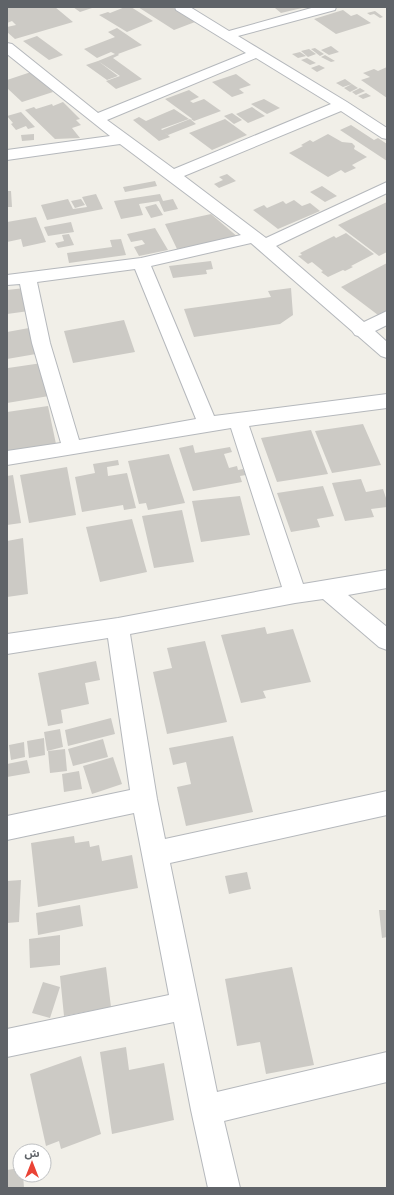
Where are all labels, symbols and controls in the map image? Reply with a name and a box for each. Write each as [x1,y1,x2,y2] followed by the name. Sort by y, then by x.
[12,1143,52,1183] north arrow
[24,1145,40,1160] text: ش

